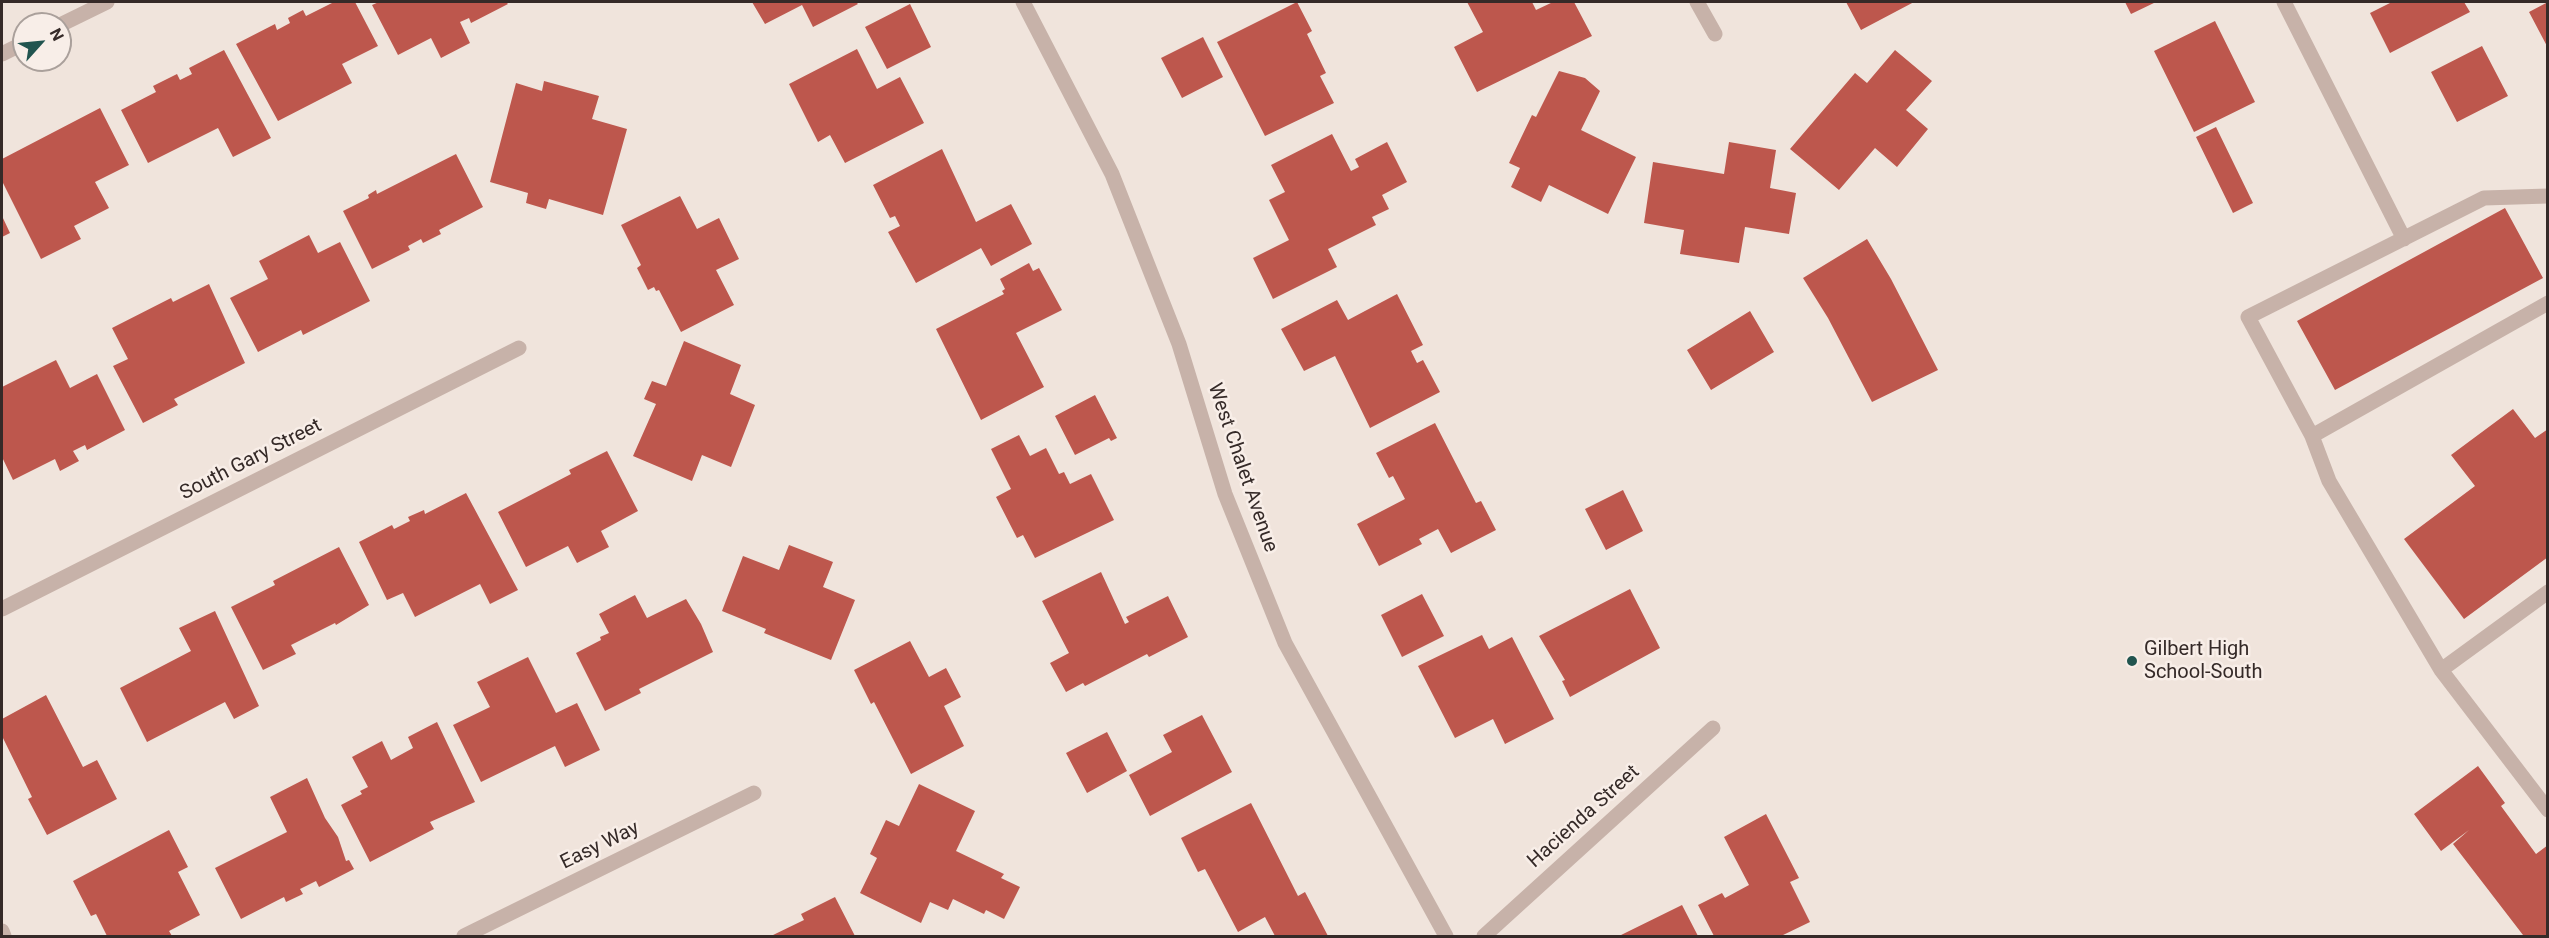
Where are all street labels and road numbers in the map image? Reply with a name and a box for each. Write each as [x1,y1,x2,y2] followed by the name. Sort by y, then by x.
[1202,380,1282,556] street label: West Chalet Avenue
[176,414,326,506] street label: South Gary Street
[1523,761,1645,873] street label: Hacienda Street
[557,817,643,875] street label: Easy Way

